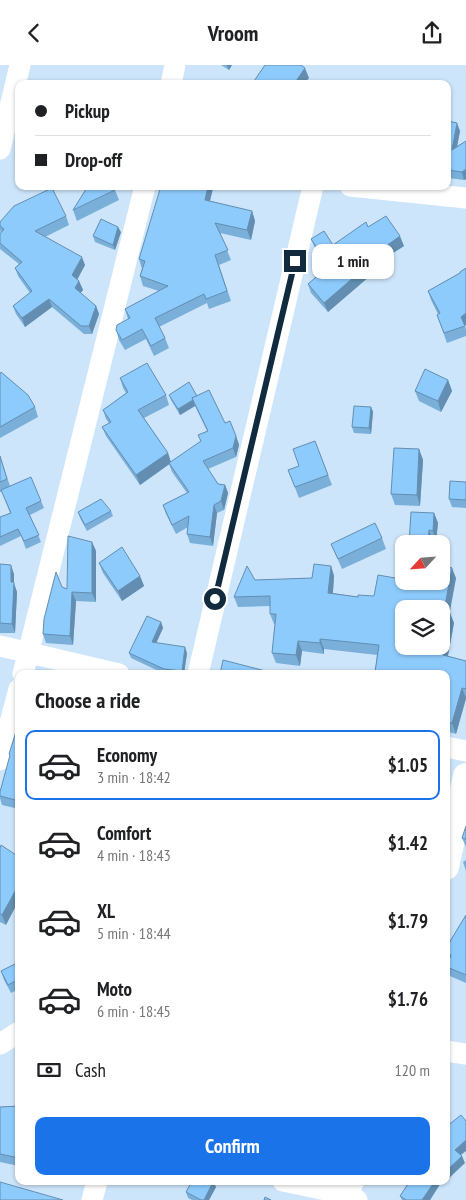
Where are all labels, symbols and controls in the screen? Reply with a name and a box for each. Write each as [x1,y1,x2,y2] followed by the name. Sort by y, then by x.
[20,19,48,47] icon: back
[208,19,258,47] text: Vroom
[418,19,446,47] icon: share
[65,99,110,123] text: Pickup
[65,148,122,172] text: Drop-off
[312,243,395,279] callout: 1 min
[284,250,306,272] route end
[337,251,369,271] text: 1 min
[395,535,450,590] north arrow
[395,535,450,655] map controls
[204,588,226,610] route start
[395,600,450,655] button: layers
[35,686,140,714] text: Choose a ride
[37,743,82,788] icon: car
[97,743,157,767] text: Economy
[388,753,428,777] text: $1.05
[97,767,171,787] text: 3 min · 18:42
[37,821,82,866] icon: car
[97,821,151,845] text: Comfort
[388,831,428,855] text: $1.42
[97,845,171,865] text: 4 min · 18:43
[37,899,82,944] icon: car
[97,899,115,923] text: XL
[388,909,428,933] text: $1.79
[97,923,171,943] text: 5 min · 18:44
[37,977,82,1022] icon: car
[97,977,132,1001] text: Moto
[388,987,428,1011] text: $1.76
[97,1001,171,1021] text: 6 min · 18:45
[35,1056,63,1084] icon: cash
[75,1058,106,1082] text: Cash
[395,1060,430,1080] text: 120 m
[35,1117,430,1175] button: Confirm

